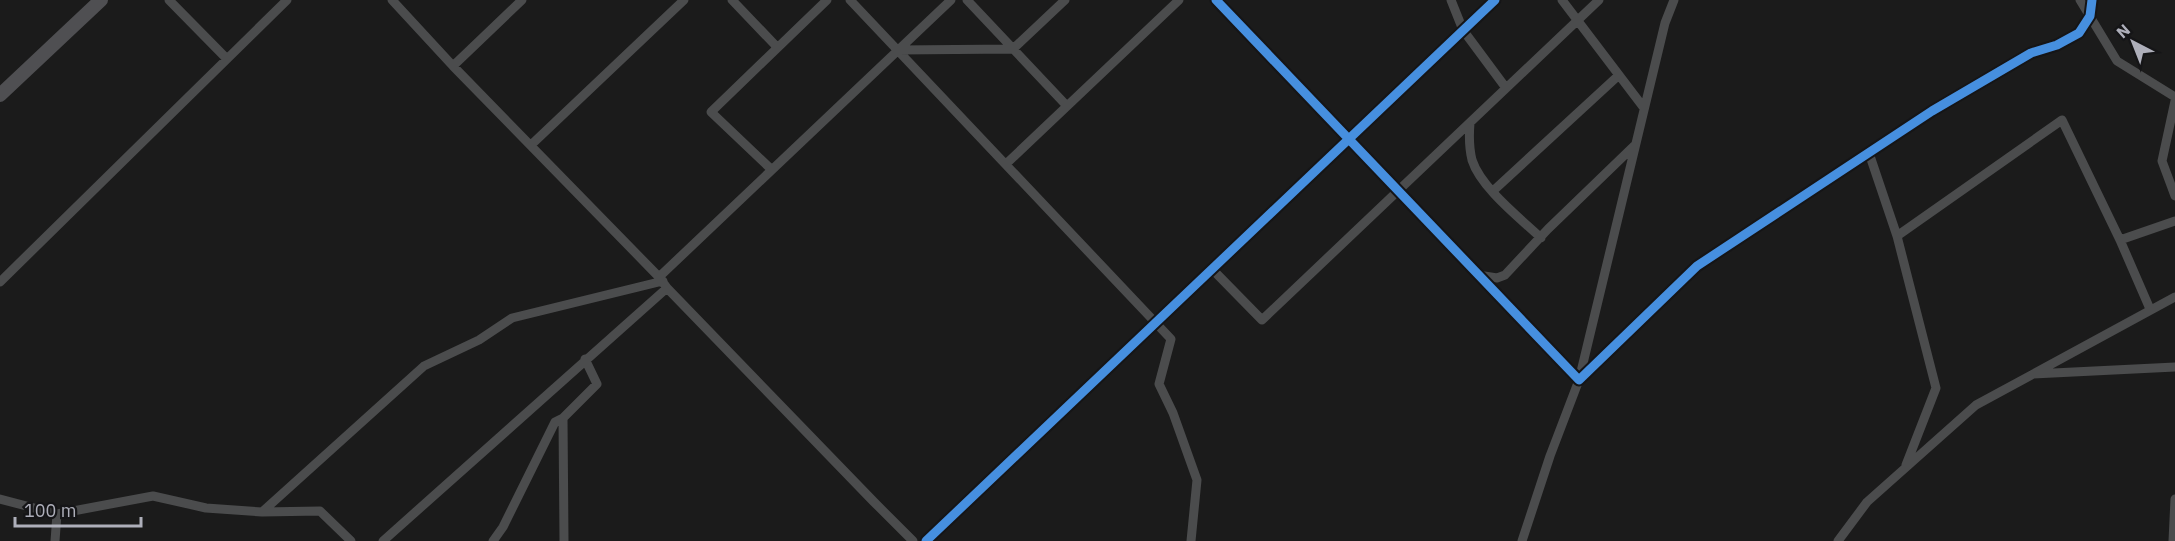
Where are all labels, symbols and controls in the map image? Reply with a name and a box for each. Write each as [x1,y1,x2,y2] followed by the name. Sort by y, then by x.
[2103,12,2163,72] north arrow
[2112,20,2134,42] text: N
[15,490,141,528] scale bar
[24,499,76,522] text: 100 m

